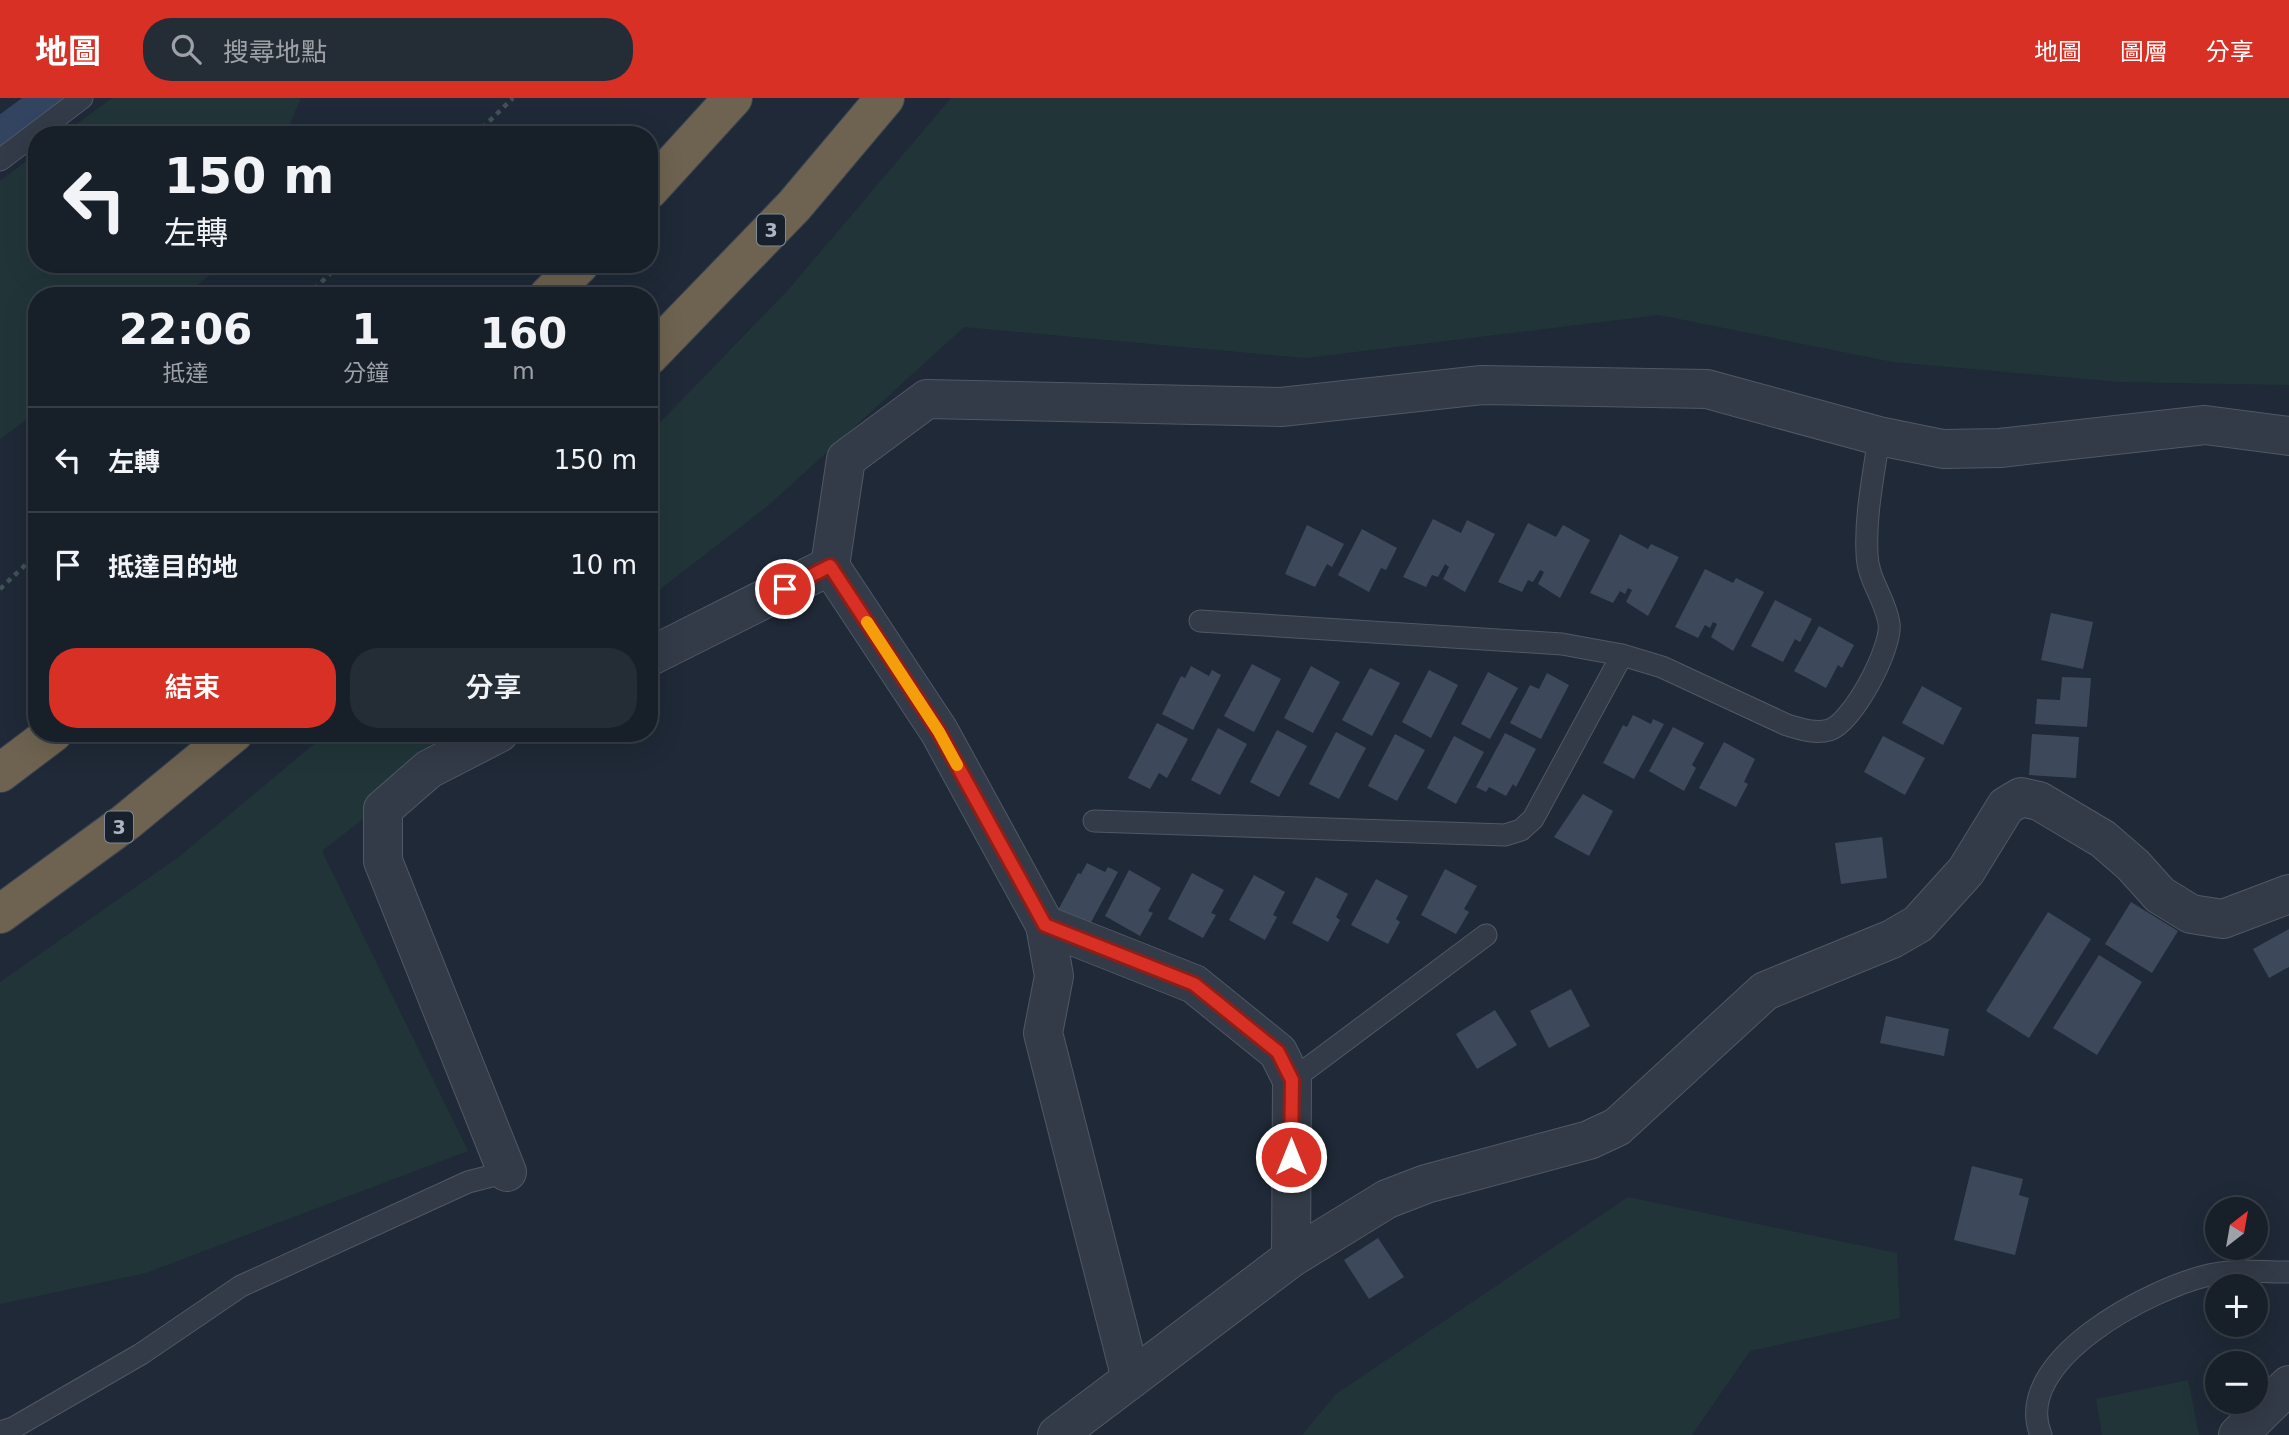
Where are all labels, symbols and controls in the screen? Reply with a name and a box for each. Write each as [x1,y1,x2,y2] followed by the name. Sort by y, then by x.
[143,18,633,81] search box
[167,30,205,68] icon: search
[35,32,101,71] text: 地圖
[223,37,327,67] text: 搜尋地點
[2034,38,2082,66] text: 地圖
[2120,38,2168,66] text: 圖層
[2206,38,2254,66] text: 分享
[164,148,334,205] text: 150 m
[49,154,140,245] icon: left
[164,214,228,252] text: 左轉
[757,214,785,246] road number: 3
[119,305,252,354] text: 22:06
[351,305,381,354] text: 1
[480,309,567,358] text: 160
[512,358,535,384] text: m
[163,360,209,386] text: 抵達
[343,360,389,386] text: 分鐘
[49,441,87,479] icon: left
[554,445,637,475] text: 150 m
[108,447,160,477] text: 左轉
[49,546,87,584] icon: arrive
[570,550,637,580] text: 10 m
[108,552,238,582] text: 抵達目的地
[755,559,815,619] pin
[766,570,804,608] icon: arrive
[49,648,336,728] button: 結束
[350,648,637,728] button: 分享
[105,812,133,842] road number: 3
[1254,1120,1328,1194] position arrow
[2205,1197,2268,1260] north arrow
[2205,1197,2268,1414] map controls
[2205,1274,2268,1337] button: +
[2205,1351,2268,1414] button: −

